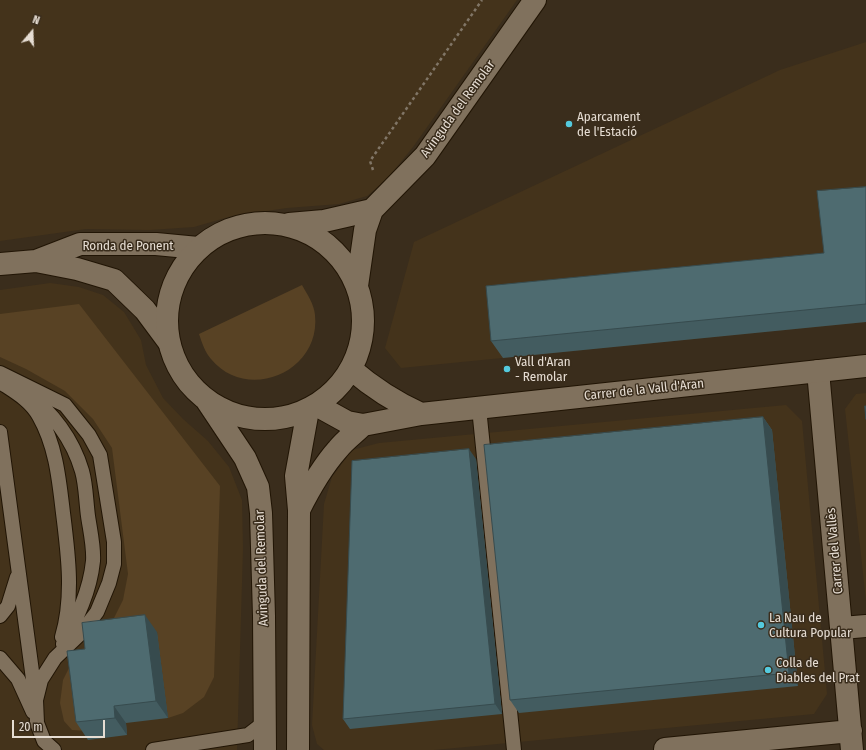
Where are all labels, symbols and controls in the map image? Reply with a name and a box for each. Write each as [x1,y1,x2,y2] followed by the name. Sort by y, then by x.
[12,12,52,52] north arrow
[31,13,41,27] text: N
[418,57,498,161] street label: Avinguda del Remolar
[577,109,641,140] place label: Aparcament de l'Estació
[564,119,574,129] marker: Aparcament de l'Estació
[82,238,174,254] street label: Ronda de Ponent
[515,354,571,385] place label: Vall d'Aran - Remolar
[502,364,512,374] marker: Vall d'Aran - Remolar
[583,376,705,404] street label: Carrer de la Vall d'Aran
[823,507,847,595] street label: Carrer del Vallès
[252,510,272,626] street label: Avinguda del Remolar
[769,610,851,641] place label: La Nau de Cultura Popular
[756,620,766,630] marker: La Nau de Cultura Popular
[776,655,860,686] place label: Colla de Diables del Prat
[763,665,773,675] marker: Colla de Diables del Prat
[14,712,107,738] scale bar
[19,720,43,734] text: 20 m

